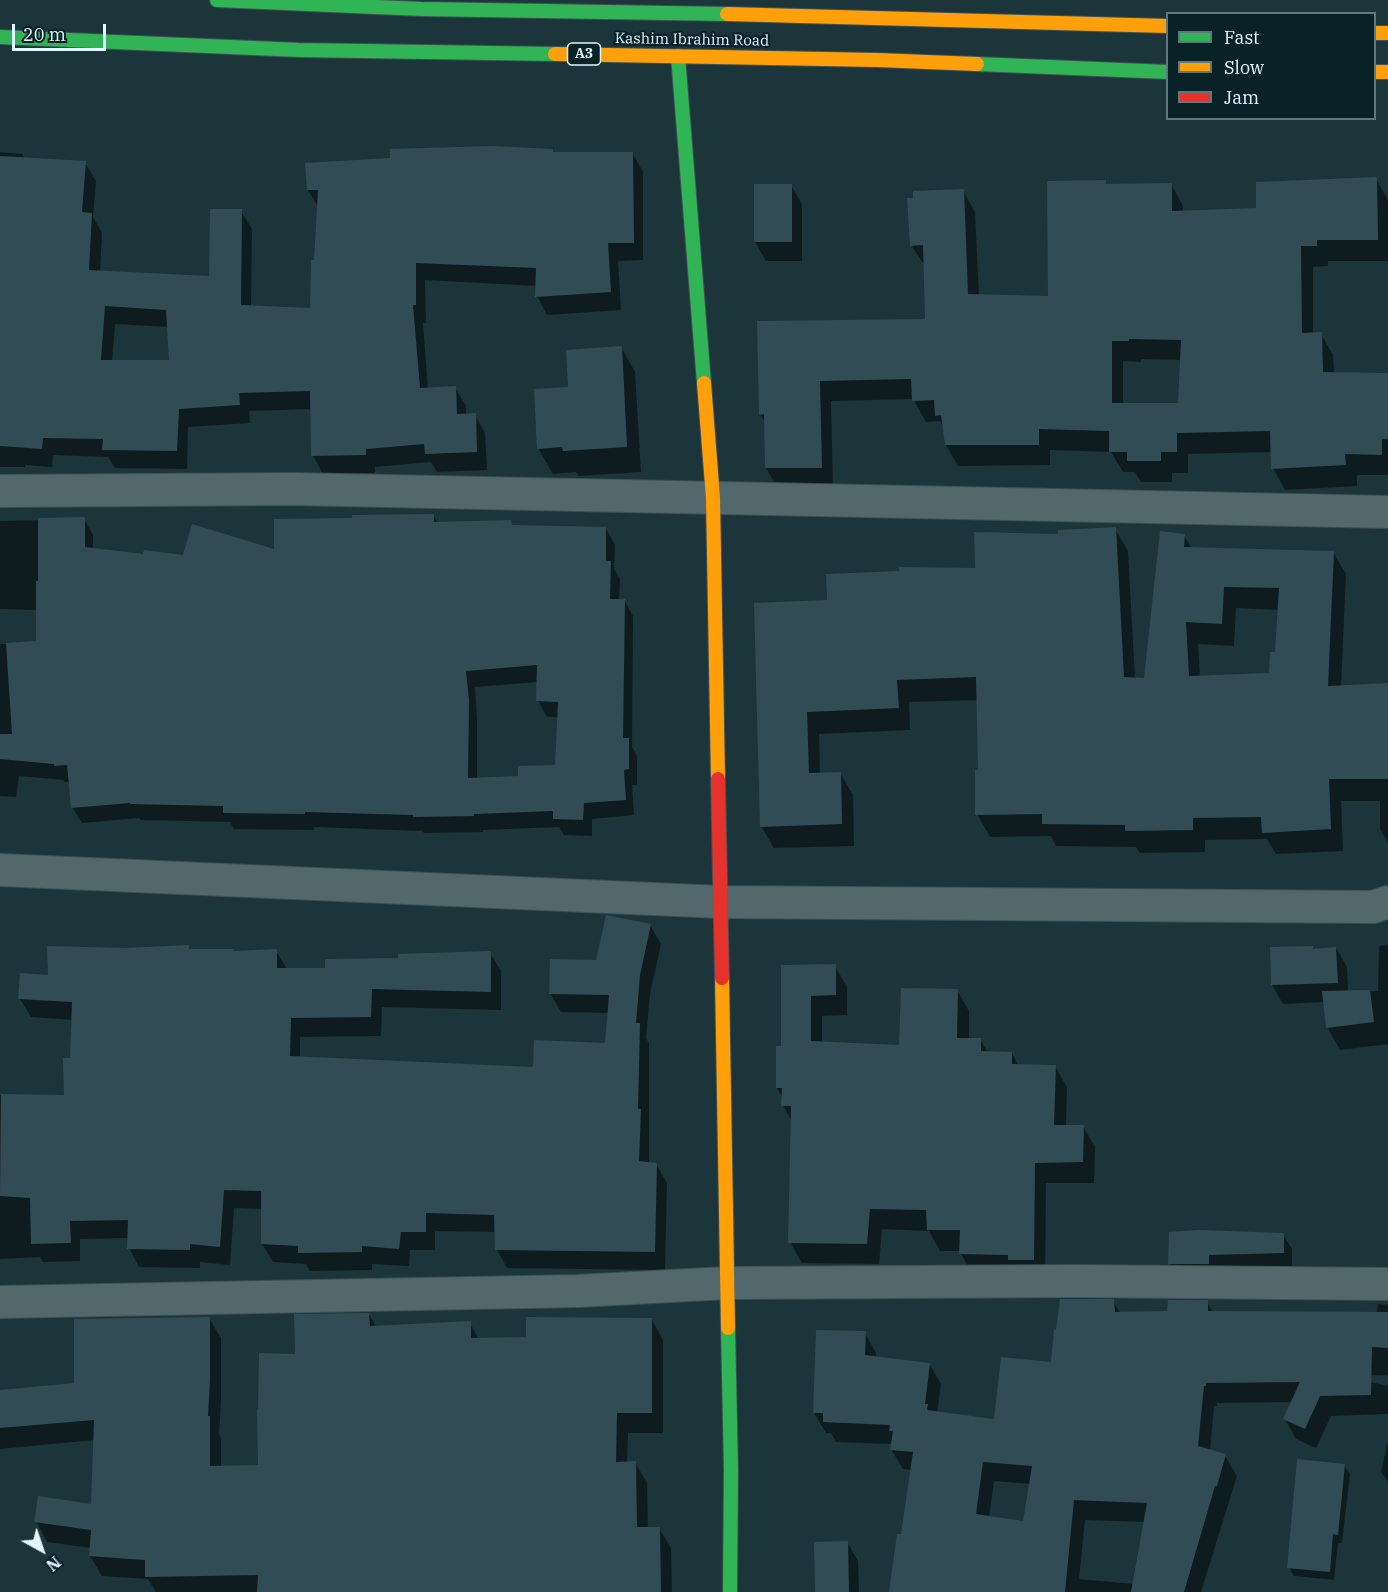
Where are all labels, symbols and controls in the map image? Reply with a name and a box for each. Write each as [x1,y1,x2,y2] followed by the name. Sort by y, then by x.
[15,12,110,50] scale bar
[1166,12,1376,120] legend
[23,23,66,46] text: 20 m
[1224,26,1259,49] text: Fast
[615,30,769,50] street label: Kashim Ibrahim Road
[568,43,600,65] road number: A3
[1224,56,1264,79] text: Slow
[1224,86,1259,109] text: Jam
[12,1520,72,1580] north arrow
[42,1552,65,1576] text: N

